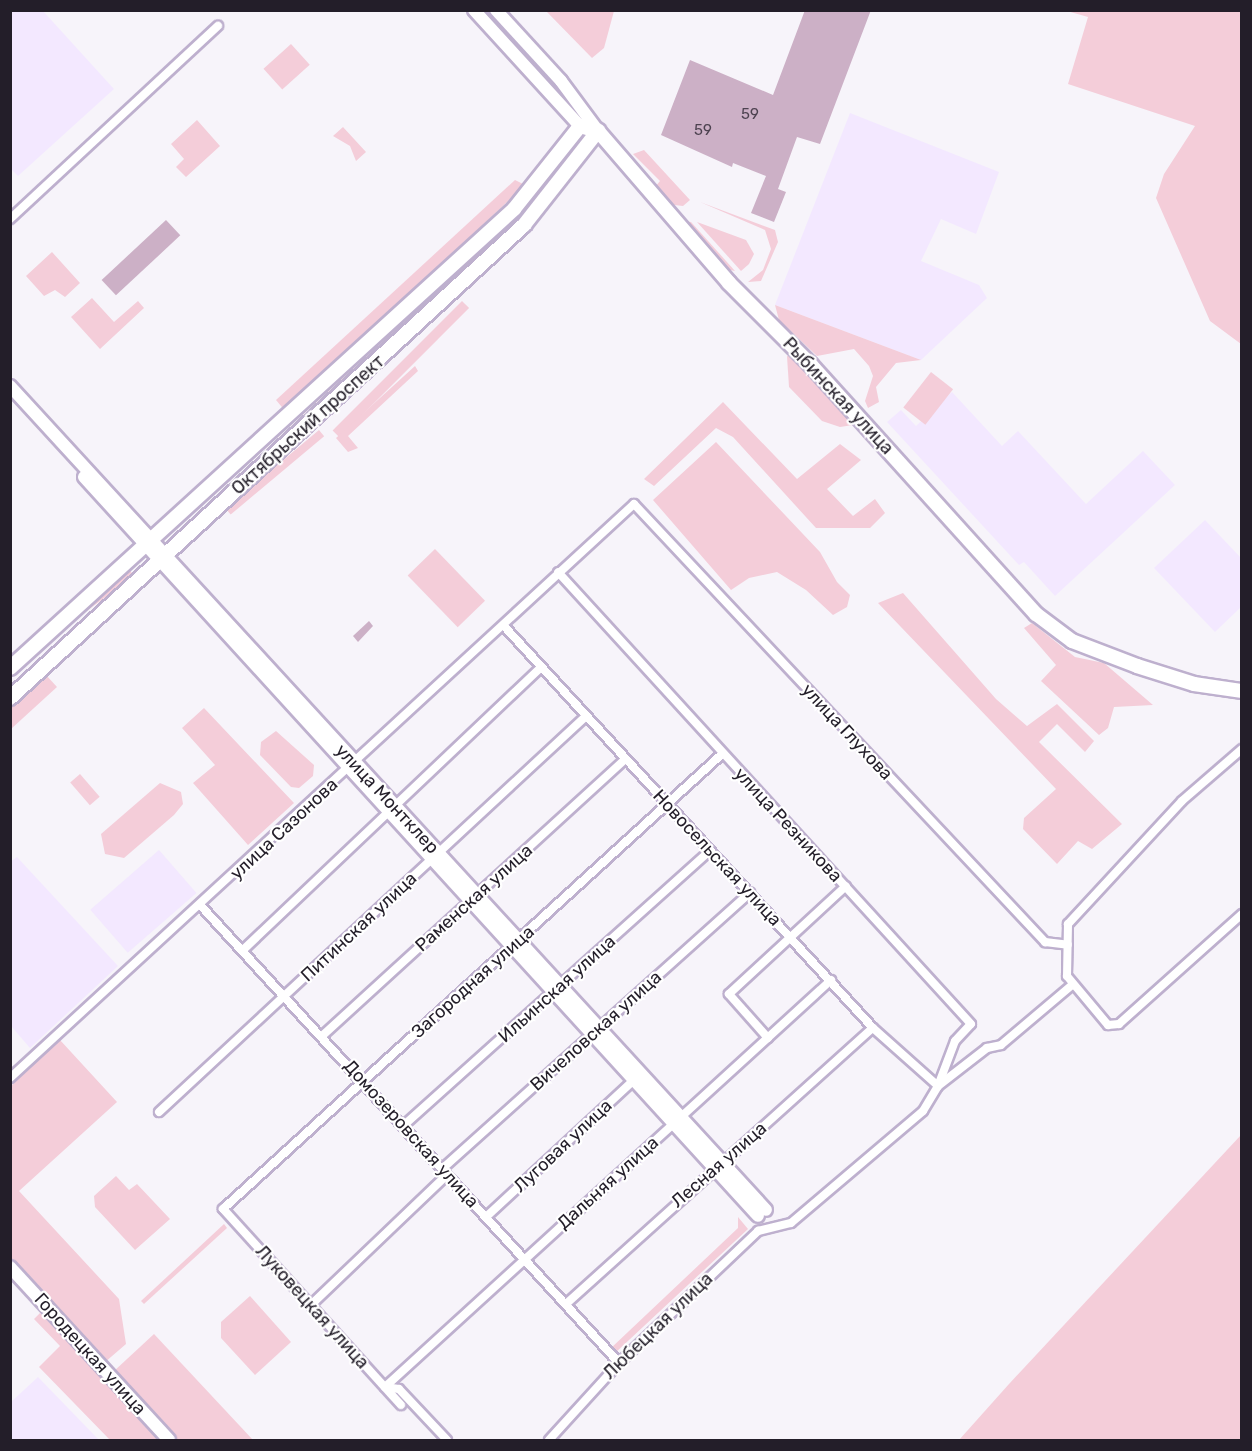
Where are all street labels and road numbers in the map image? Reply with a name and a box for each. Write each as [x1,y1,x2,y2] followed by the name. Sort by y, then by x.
[778,333,898,459] street label: Рыбинская улица
[227,351,389,499] street label: Октябрьский проспект
[797,679,897,785] street label: улица Глухова
[331,740,443,858] street label: улица Монтклер
[729,763,847,887] street label: улица Резникова
[226,774,342,884] street label: улица Сазонова
[648,785,786,931] street label: Новосельская улица
[411,840,537,956] street label: Раменская улица
[297,868,421,986] street label: Питинская улица
[407,921,539,1043] street label: Загородная улица
[494,931,620,1047] street label: Ильинская улица
[526,966,666,1096] street label: Вичеловская улица
[339,1056,483,1212] street label: Домозеровская улица
[509,1095,617,1197] street label: Луговая улица
[667,1118,771,1212] street label: Лесная улица
[553,1132,663,1234] street label: Дальняя улица
[251,1241,373,1373] street label: Луковецкая улица
[599,1268,717,1384] street label: Любецкая улица
[30,1289,150,1419] street label: Городецкая улица

